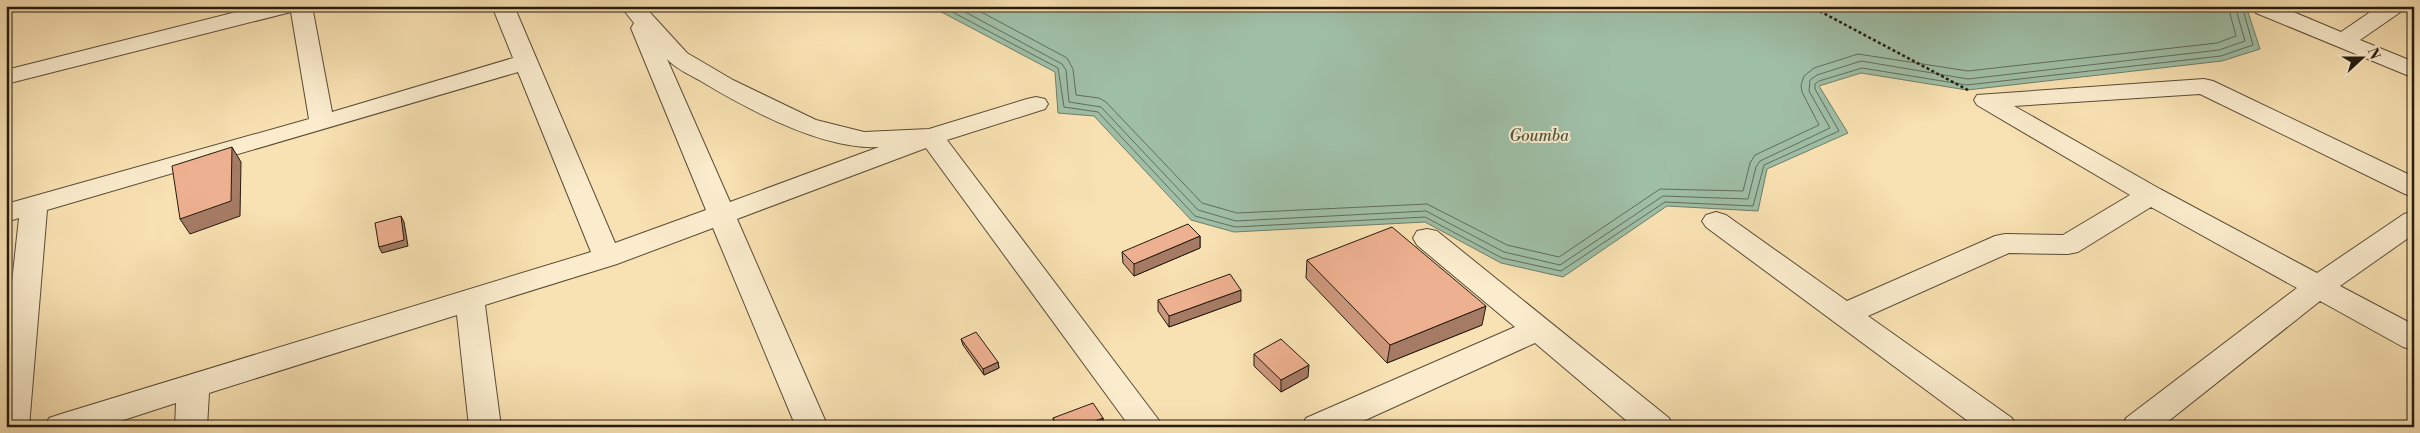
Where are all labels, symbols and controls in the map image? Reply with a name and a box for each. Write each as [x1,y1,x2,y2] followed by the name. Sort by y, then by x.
[2338,32,2388,82] north arrow
[2363,45,2384,62] text: N
[1509,126,1569,146] water label: Goumba

